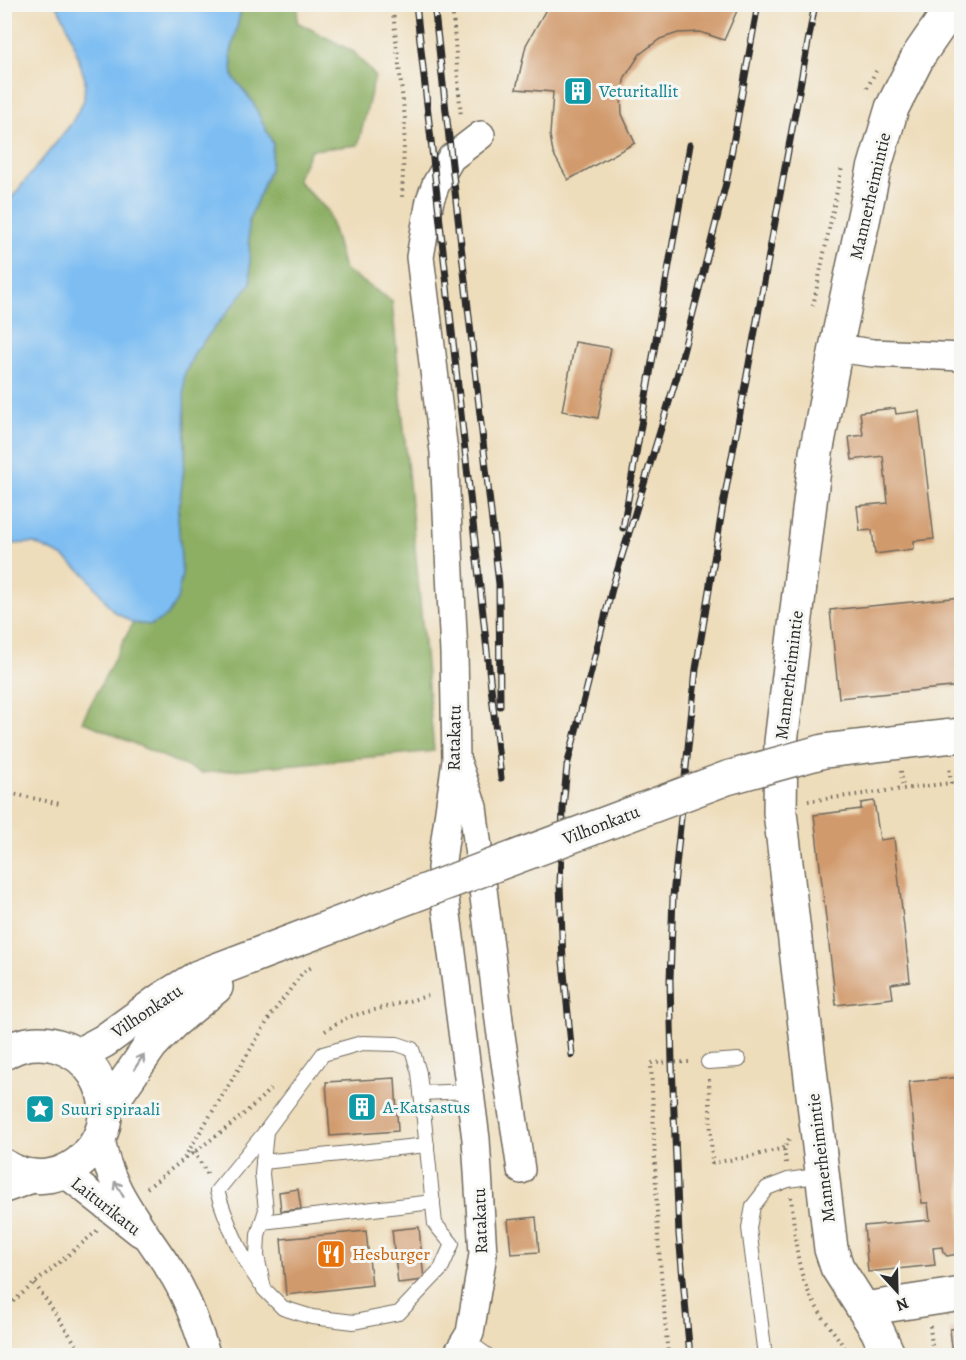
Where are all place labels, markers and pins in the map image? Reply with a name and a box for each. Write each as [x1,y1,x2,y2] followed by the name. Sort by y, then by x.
[562,75,594,107] building icon: Veturitallit
[598,79,679,103] place label: Veturitallit
[346,1091,378,1123] building icon: A-Katsastus
[24,1093,56,1125] place icon: Suuri spiraali
[382,1095,470,1119] place label: A-Katsastus
[61,1097,160,1121] place label: Suuri spiraali
[315,1238,347,1270] restaurant icon: Hesburger
[352,1242,430,1266] place label: Hesburger

